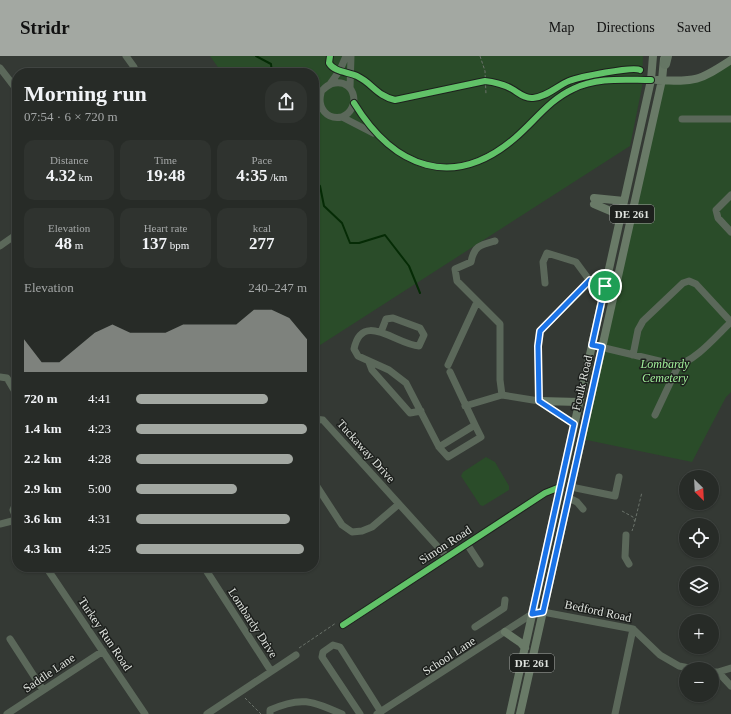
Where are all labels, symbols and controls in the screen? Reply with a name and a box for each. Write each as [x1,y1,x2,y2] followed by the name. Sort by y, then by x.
[20,17,70,38] text: Stridr
[549,20,574,35] text: Map
[596,20,655,35] text: Directions
[677,20,711,35] text: Saved
[24,81,147,106] text: Morning run
[265,81,307,123] button: share
[24,109,118,124] text: 07:54 · 6 × 720 m
[50,154,88,166] text: Distance
[154,154,177,166] text: Time
[251,154,272,166] text: Pace
[46,166,76,185] text: 4.32
[146,166,185,185] text: 19:48
[236,166,267,185] text: 4:35
[76,171,92,183] text: km
[267,171,287,183] text: /km
[610,205,654,223] road number: DE 261
[48,222,90,234] text: Elevation
[144,222,187,234] text: Heart rate
[253,222,271,234] text: kcal
[55,234,72,253] text: 48
[142,234,167,253] text: 137
[249,234,275,253] text: 277
[72,239,83,251] text: m
[167,239,189,251] text: bpm
[588,269,622,303] pin
[594,275,616,297] icon: arrive
[24,280,74,295] text: Elevation
[248,280,307,295] text: 240–247 m
[569,354,595,412] street label: Foulk Road
[640,357,690,385] park label: Lombardy Cemetery
[24,391,58,406] text: 720 m
[88,391,111,406] text: 4:41
[334,417,398,485] street label: Tuckaway Drive
[24,421,62,436] text: 1.4 km
[88,421,111,436] text: 4:23
[24,451,62,466] text: 2.2 km
[88,451,111,466] text: 4:28
[679,470,719,510] north arrow
[679,470,719,702] map controls
[24,481,62,496] text: 2.9 km
[88,481,111,496] text: 5:00
[24,511,62,526] text: 3.6 km
[88,511,111,526] text: 4:31
[679,518,719,558] button: locate
[416,523,474,567] street label: Simon Road
[24,541,62,556] text: 4.3 km
[88,541,111,556] text: 4:25
[679,566,719,606] button: layers
[225,586,281,660] street label: Lombardy Drive
[75,595,135,673] street label: Turkey Run Road
[563,597,633,625] street label: Bedford Road
[679,614,719,654] button: +
[420,634,478,678] street label: School Lane
[20,651,78,695] street label: Saddle Lane
[510,654,554,672] road number: DE 261
[679,662,719,702] button: −

